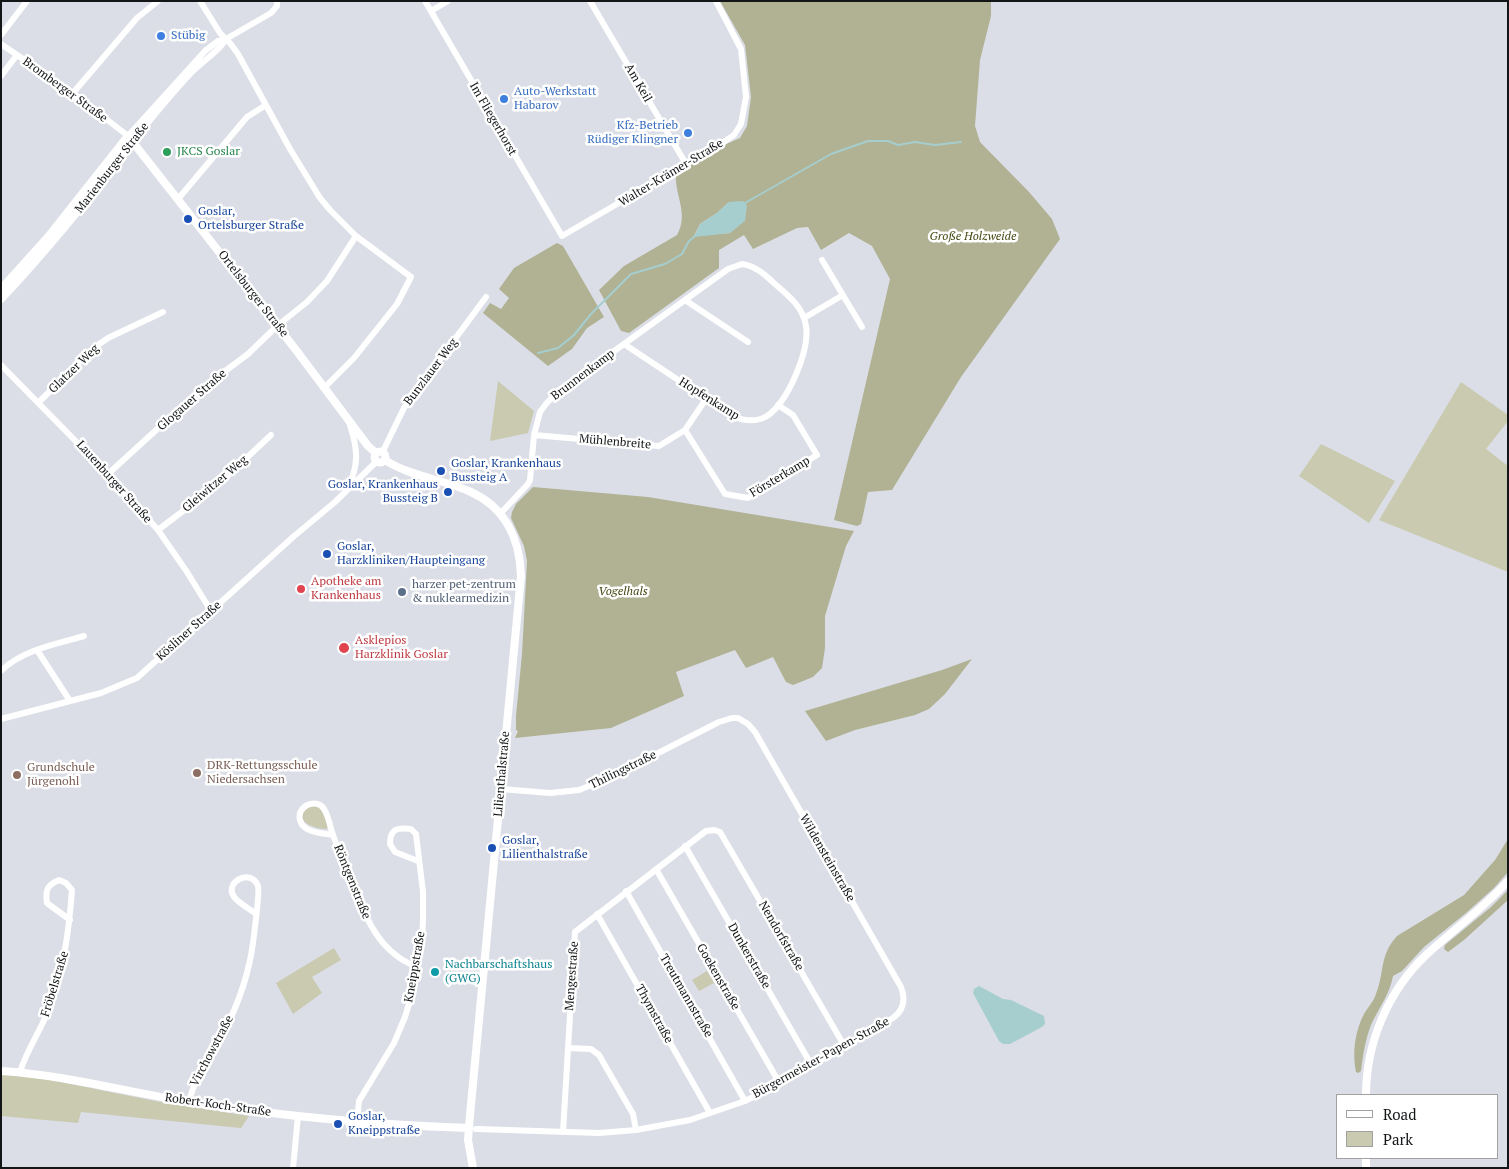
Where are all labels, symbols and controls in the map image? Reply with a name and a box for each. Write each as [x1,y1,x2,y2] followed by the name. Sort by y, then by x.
[171,29,205,43] place label: Stübig
[155,30,167,42] marker: Stübig
[20,54,110,126] street label: Bromberger Straße
[621,61,655,105] street label: Am Keil
[466,80,520,158] street label: Im Fliegerhorst
[514,85,597,113] place label: Auto-Werkstatt Habarov
[498,93,510,105] marker: Auto-Werkstatt Habarov
[587,119,678,147] place label: Kfz-Betrieb Rüdiger Klingner
[72,120,152,216] street label: Marienburger Straße
[682,127,694,139] marker: Kfz-Betrieb Rüdiger Klingner
[616,136,726,210] street label: Walter-Krämer-Straße
[177,145,240,159] place label: JKCS Goslar
[161,146,173,158] marker: JKCS Goslar
[198,205,304,233] place label: Goslar, Ortelsburger Straße
[182,213,194,225] marker: Goslar, Ortelsburger Straße
[930,230,1016,244] park label: Große Holzweide
[215,248,291,340] street label: Ortelsburger Straße
[401,336,461,408] street label: Bunzlauer Weg
[46,341,102,397] street label: Glatzer Weg
[548,346,618,404] street label: Brunnenkamp
[155,366,229,434] street label: Glogauer Straße
[676,375,742,423] street label: Hopfenkamp
[578,432,652,452] street label: Mühlenbreite
[73,438,155,526] street label: Lauenburger Straße
[180,453,250,515] street label: Gleiwitzer Weg
[747,453,813,501] street label: Försterkamp
[451,457,561,485] place label: Goslar, Krankenhaus Bussteig A
[435,465,447,477] marker: Goslar, Krankenhaus Bussteig A
[328,478,438,506] place label: Goslar, Krankenhaus Bussteig B
[442,486,454,498] marker: Goslar, Krankenhaus Bussteig B
[337,540,485,568] place label: Goslar, Harzkliniken/Haupteingang
[321,548,333,560] marker: Goslar, Harzkliniken/Haupteingang
[311,575,381,603] place label: Apotheke am Krankenhaus
[412,578,516,606] place label: harzer pet-zentrum & nuklearmedizin
[295,583,307,595] marker: Apotheke am Krankenhaus
[598,585,648,599] park label: Vogelhals
[396,586,408,598] marker: harzer pet-zentrum & nuklearmedizin
[154,598,224,664] street label: Kösliner Straße
[355,634,448,662] place label: Asklepios Harzklinik Goslar
[337,641,351,655] marker: Asklepios Harzklinik Goslar
[491,731,513,817] street label: Lilienthalstraße
[587,748,659,792] street label: Thilingstraße
[207,759,318,787] place label: DRK-Rettungsschule Niedersachsen
[27,761,95,789] place label: Grundschule Jürgenohl
[191,767,203,779] marker: DRK-Rettungsschule Niedersachsen
[11,769,23,781] marker: Grundschule Jürgenohl
[796,812,858,904] street label: Wildensteinstraße
[502,834,588,862] place label: Goslar, Lilienthalstraße
[486,842,498,854] marker: Goslar, Lilienthalstraße
[331,843,373,921] street label: Röntgenstraße
[755,899,807,973] street label: Nendorfstraße
[724,921,774,991] street label: Dunkerstraße
[402,930,428,1004] street label: Kneippstraße
[562,941,582,1011] street label: Mengestraße
[693,941,743,1013] street label: Goekenstraße
[38,949,72,1019] street label: Fröbelstraße
[656,952,716,1040] street label: Treutmannstraße
[445,958,552,986] place label: Nachbarschaftshaus (GWG)
[429,966,441,978] marker: Nachbarschaftshaus (GWG)
[632,982,676,1046] street label: Thymstraße
[187,1013,237,1089] street label: Virchowstraße
[750,1014,892,1102] street label: Bürgermeister-Papen-Straße
[164,1090,272,1120] street label: Robert-Koch-Straße
[1336,1094,1499,1159] legend
[1383,1104,1416,1124] text: Road
[348,1110,420,1138] place label: Goslar, Kneippstraße
[332,1118,344,1130] marker: Goslar, Kneippstraße
[1383,1129,1413,1149] text: Park

